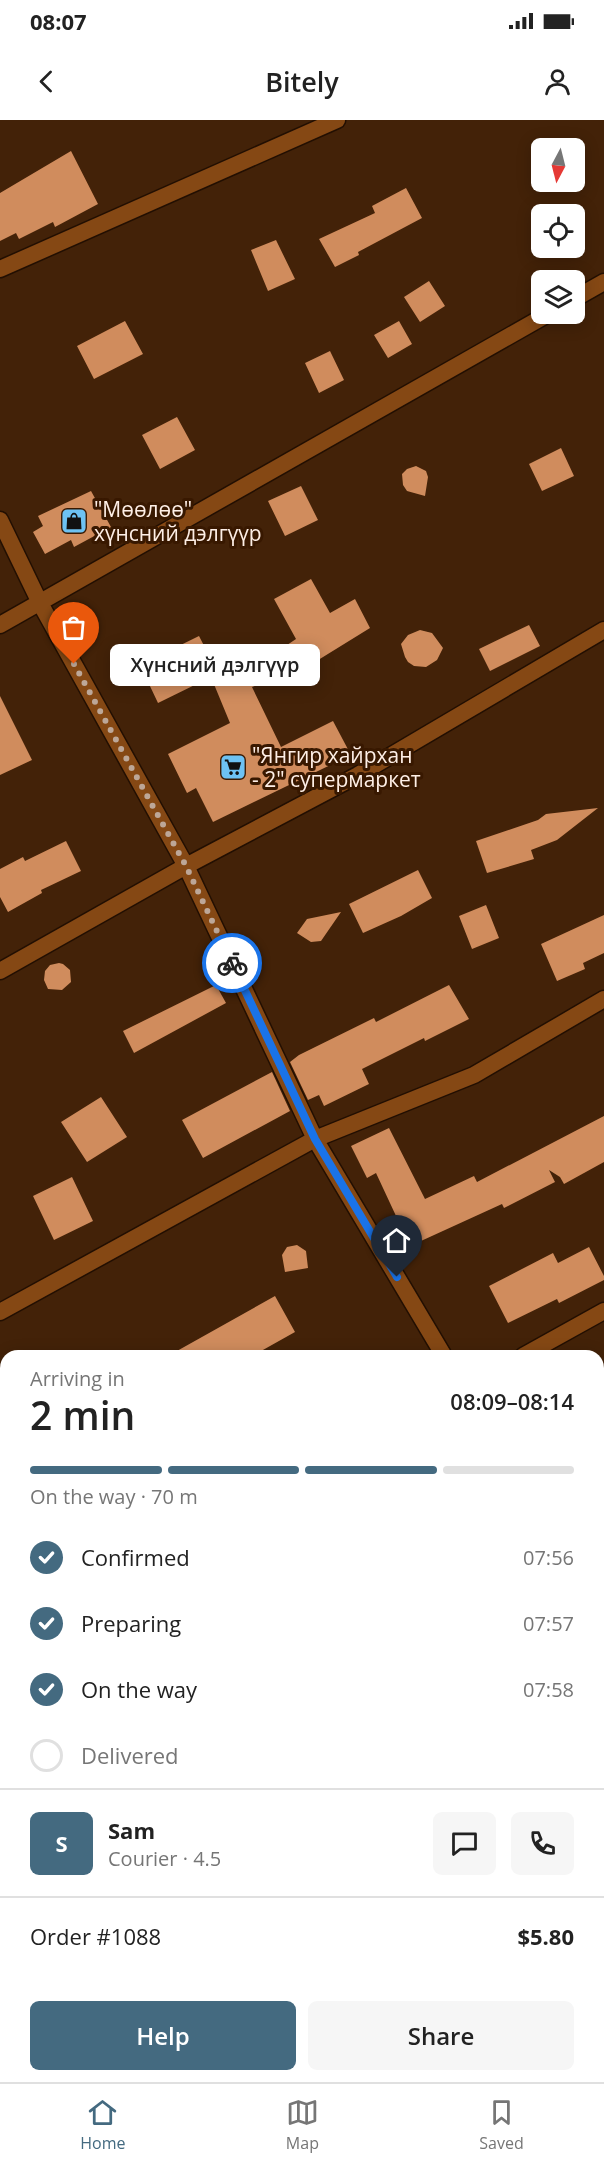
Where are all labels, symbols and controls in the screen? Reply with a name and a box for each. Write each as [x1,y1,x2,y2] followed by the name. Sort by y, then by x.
[30,6,87,36] text: 08:07
[265,63,339,100] text: Bitely
[30,65,63,98] icon: back
[541,65,574,98] icon: person
[531,138,585,192] north arrow
[531,138,585,324] map controls
[531,204,585,258] button: locate
[531,270,585,324] button: layers
[94,495,262,547] place label: "Мөөлөө" хүнсний дэлгүүр
[59,506,89,536] shop icon: "Мөөлөө" хүнсний дэлгүүр
[48,602,99,664] pin
[57,611,90,644] icon: bag
[110,643,320,685] callout: Хүнсний дэлгүүр
[130,651,300,678] text: Хүнсний дэлгүүр
[252,741,421,793] place label: "Янгир хайрхан - 2" супермаркет
[218,752,248,782] supermarket icon: "Янгир хайрхан - 2" супермаркет
[202,933,262,993] courier
[216,947,249,980] icon: bike
[371,1215,422,1277] pin
[380,1224,413,1257] icon: home
[30,1365,125,1392] text: Arriving in
[450,1386,574,1416] text: 08:09–08:14
[30,1388,135,1441] text: 2 min
[30,1483,198,1510] text: On the way · 70 m
[30,1541,63,1574] icon: check
[81,1542,190,1572] text: Confirmed
[523,1544,574,1571] text: 07:56
[30,1607,63,1640] icon: check
[81,1608,181,1638] text: Preparing
[523,1610,574,1637] text: 07:57
[30,1673,63,1706] icon: check
[81,1674,197,1704] text: On the way
[523,1676,574,1703] text: 07:58
[81,1740,179,1770] text: Delivered
[433,1812,496,1875] button: chat
[511,1812,574,1875] button: phone
[108,1815,155,1845] text: Sam
[55,1828,68,1858] text: S
[108,1845,221,1872] text: Courier · 4.5
[30,1921,161,1951] text: Order #1088
[517,1921,574,1951] text: $5.80
[30,2001,296,2070] button: Help
[308,2001,574,2070] button: Share
[80,2096,125,2154] tab: Home
[286,2096,319,2154] tab: Map
[479,2096,524,2154] tab: Saved

